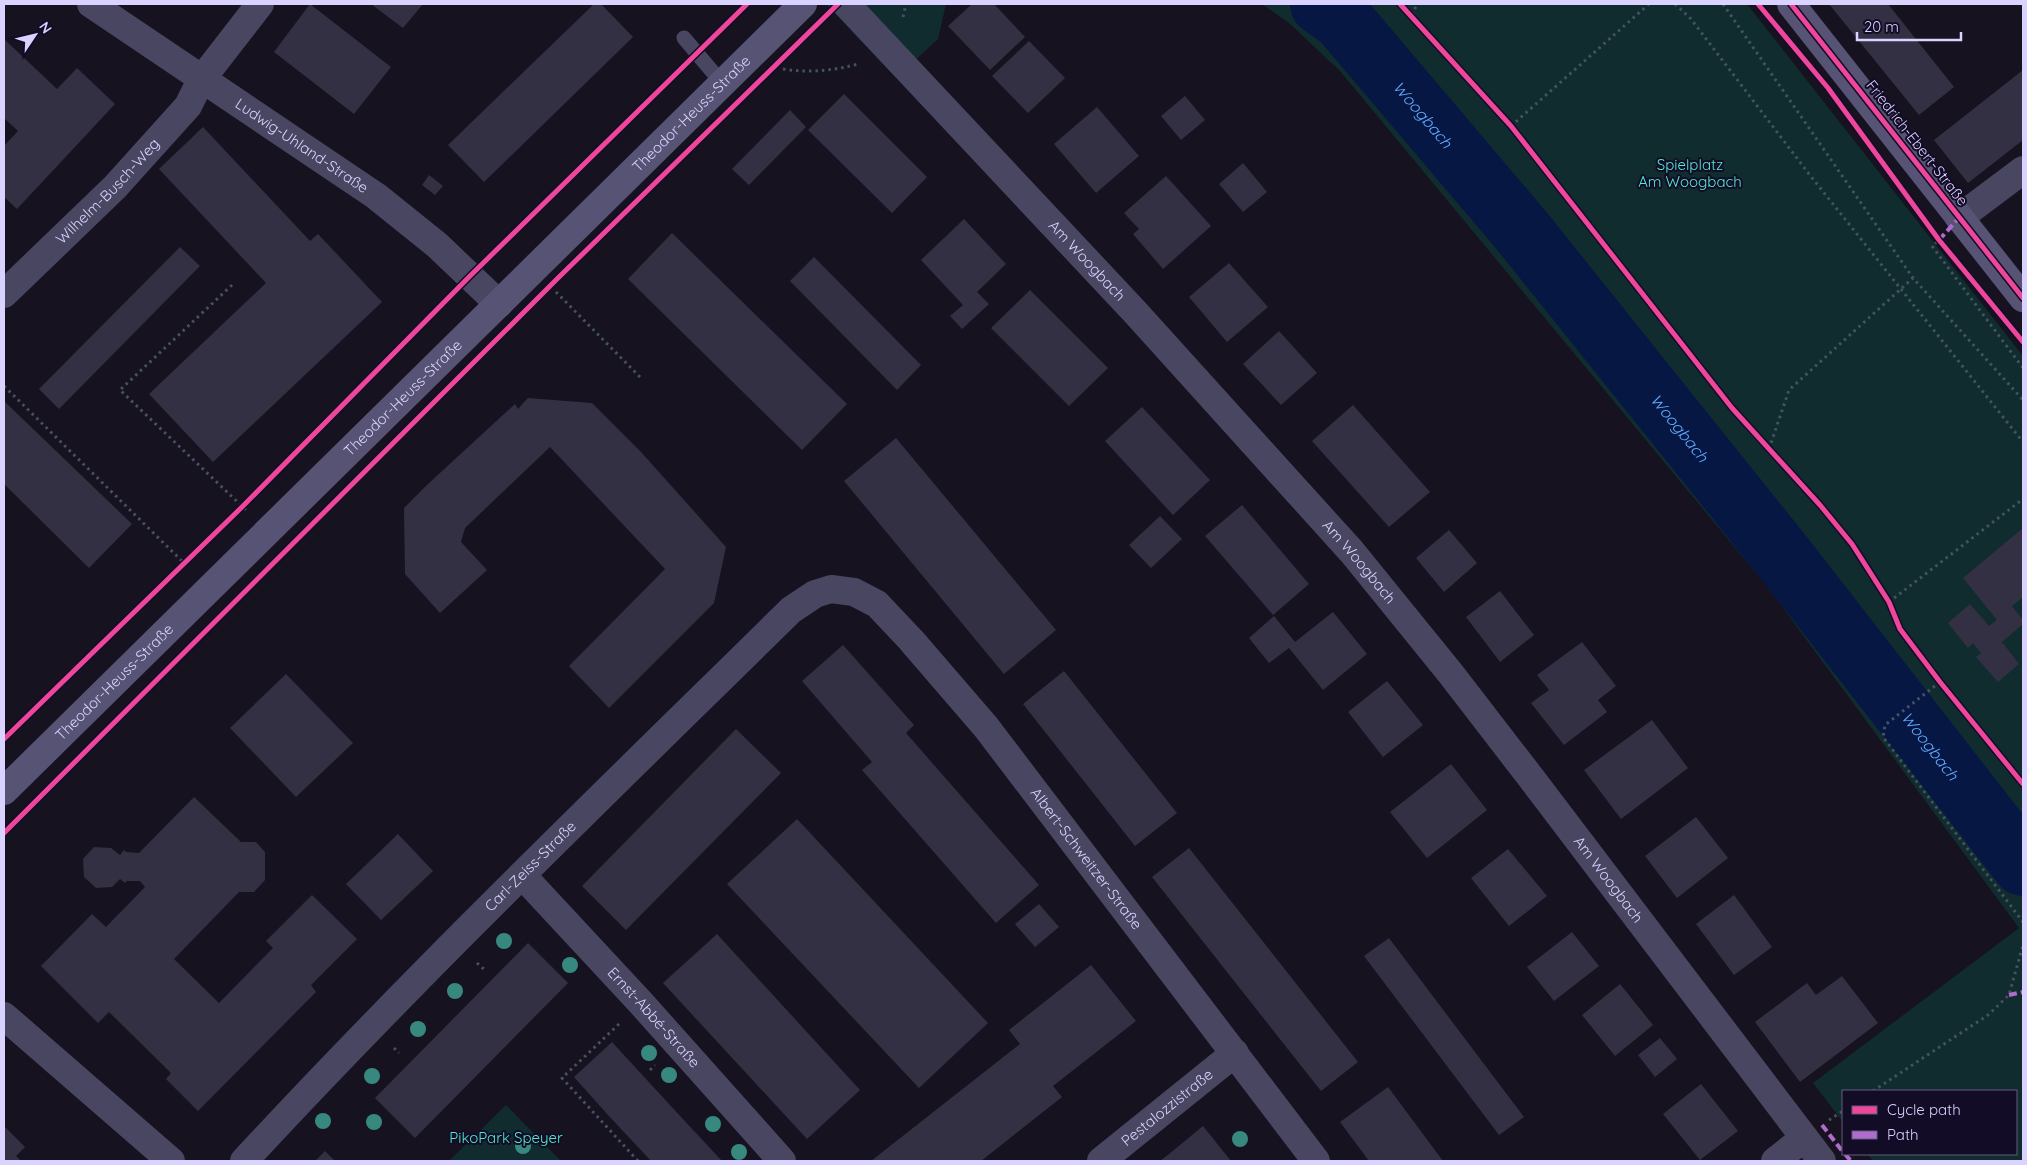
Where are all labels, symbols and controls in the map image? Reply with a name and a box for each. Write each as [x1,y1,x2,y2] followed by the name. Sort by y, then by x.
[10,10,60,60] north arrow
[1857,10,1961,42] scale bar
[1864,17,1899,36] text: 20 m
[35,18,56,37] text: N
[628,51,754,176] street label: Theodor-Heuss-Straße
[1862,76,1972,209] street label: Friedrich-Ebert-Straße
[1389,77,1458,153] water label: Woogbach
[232,94,372,197] street label: Ludwig-Uhland-Straße
[52,134,163,248] street label: Wilhelm-Busch-Weg
[1638,155,1742,191] park label: Spielplatz Am Woogbach
[1045,216,1130,305] street label: Am Woogbach
[339,335,466,460] street label: Theodor-Heuss-Straße
[1646,390,1713,466] water label: Woogbach
[1319,516,1400,607] street label: Am Woogbach
[51,619,177,744] street label: Theodor-Heuss-Straße
[1897,708,1964,785] water label: Woogbach
[1026,784,1147,933] street label: Albert-Schweitzer-Straße
[480,817,580,915] street label: Carl-Zeiss-Straße
[1570,832,1648,926] street label: Am Woogbach
[604,963,704,1071] street label: Ernst-Abbé-Straße
[1117,1064,1217,1150] street label: Pestalozzistraße
[1842,1090,2017,1155] legend
[1887,1100,1961,1119] text: Cycle path
[1887,1125,1919,1144] text: Path
[449,1128,563,1147] park label: PikoPark Speyer

